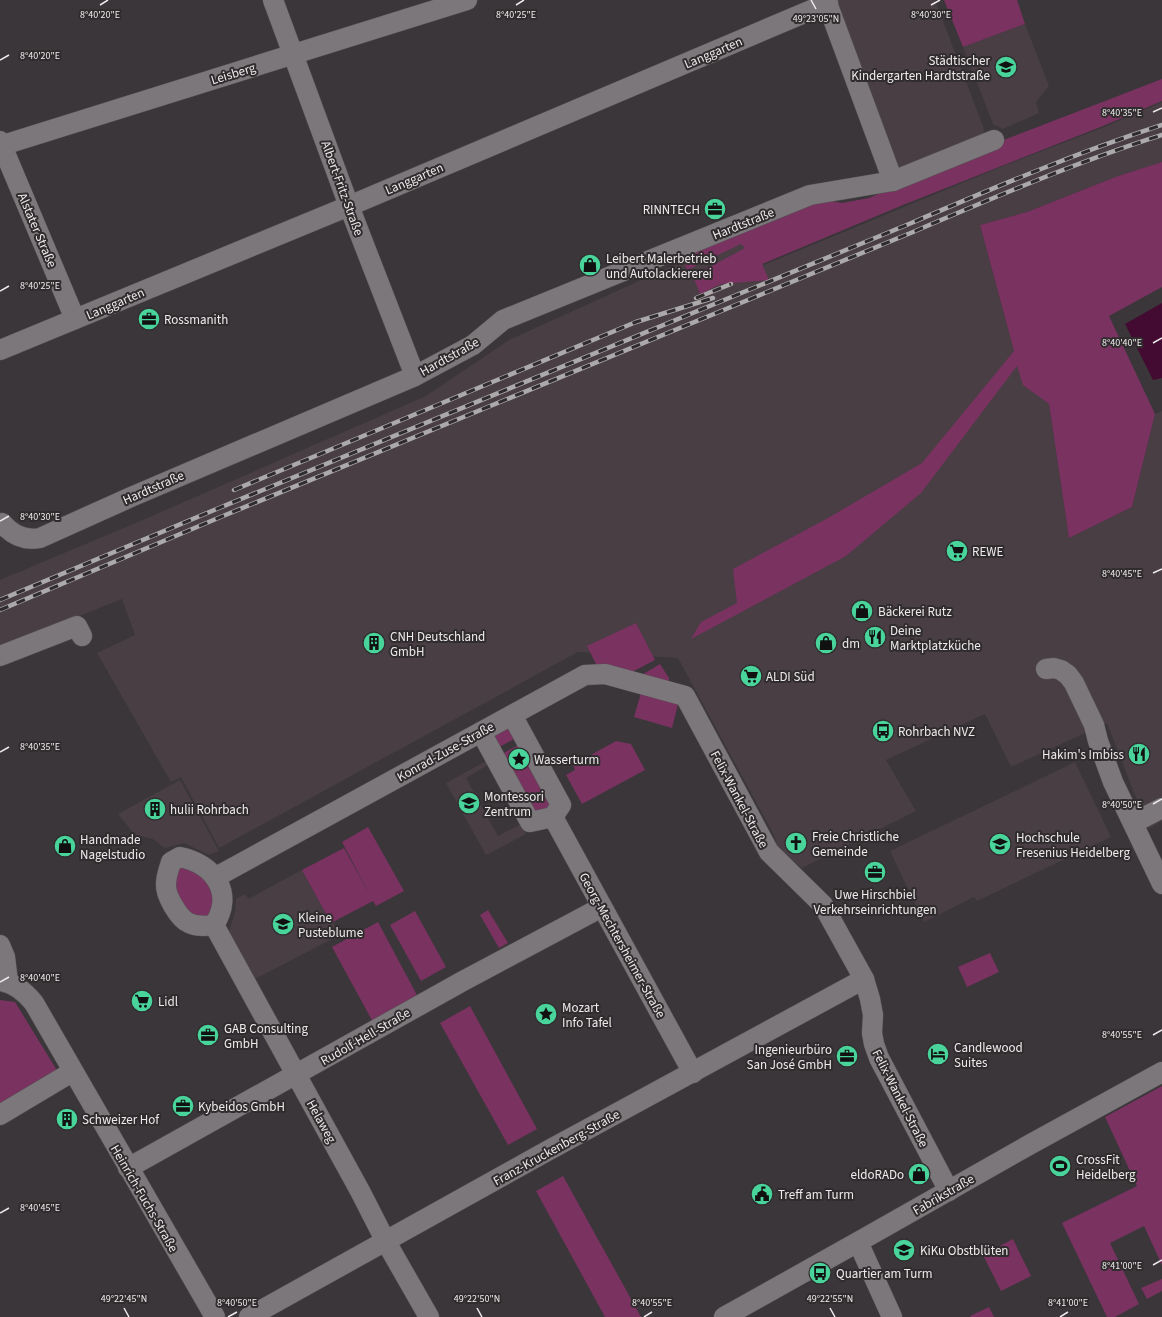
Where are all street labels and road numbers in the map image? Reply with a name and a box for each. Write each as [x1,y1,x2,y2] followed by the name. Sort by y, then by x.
[681,33,745,73] street label: Langgarten
[209,59,258,89] street label: Leisberg
[317,138,368,238] street label: Albert-Fritz-Straße
[382,159,446,199] street label: Langgarten
[13,190,61,271] street label: Alstater Straße
[710,203,777,244] street label: Hardtstraße
[83,284,147,324] street label: Langgarten
[417,333,482,381] street label: Hardtstraße
[120,466,187,509] street label: Hardtstraße
[394,718,497,786] street label: Konrad-Zuse-Straße
[706,748,772,851] street label: Felix-Wankel-Straße
[575,870,670,1021] street label: Georg-Mechtersheimer-Straße
[317,1004,414,1070] street label: Rudolf-Hell-Straße
[868,1046,933,1151] street label: Felix-Wankel-Straße
[302,1097,341,1147] street label: Helaweg
[490,1106,623,1190] street label: Franz-Kruckenberg-Straße
[106,1141,182,1256] street label: Heinrich-Fuchs-Straße
[909,1170,978,1220] street label: Fabrikstraße

